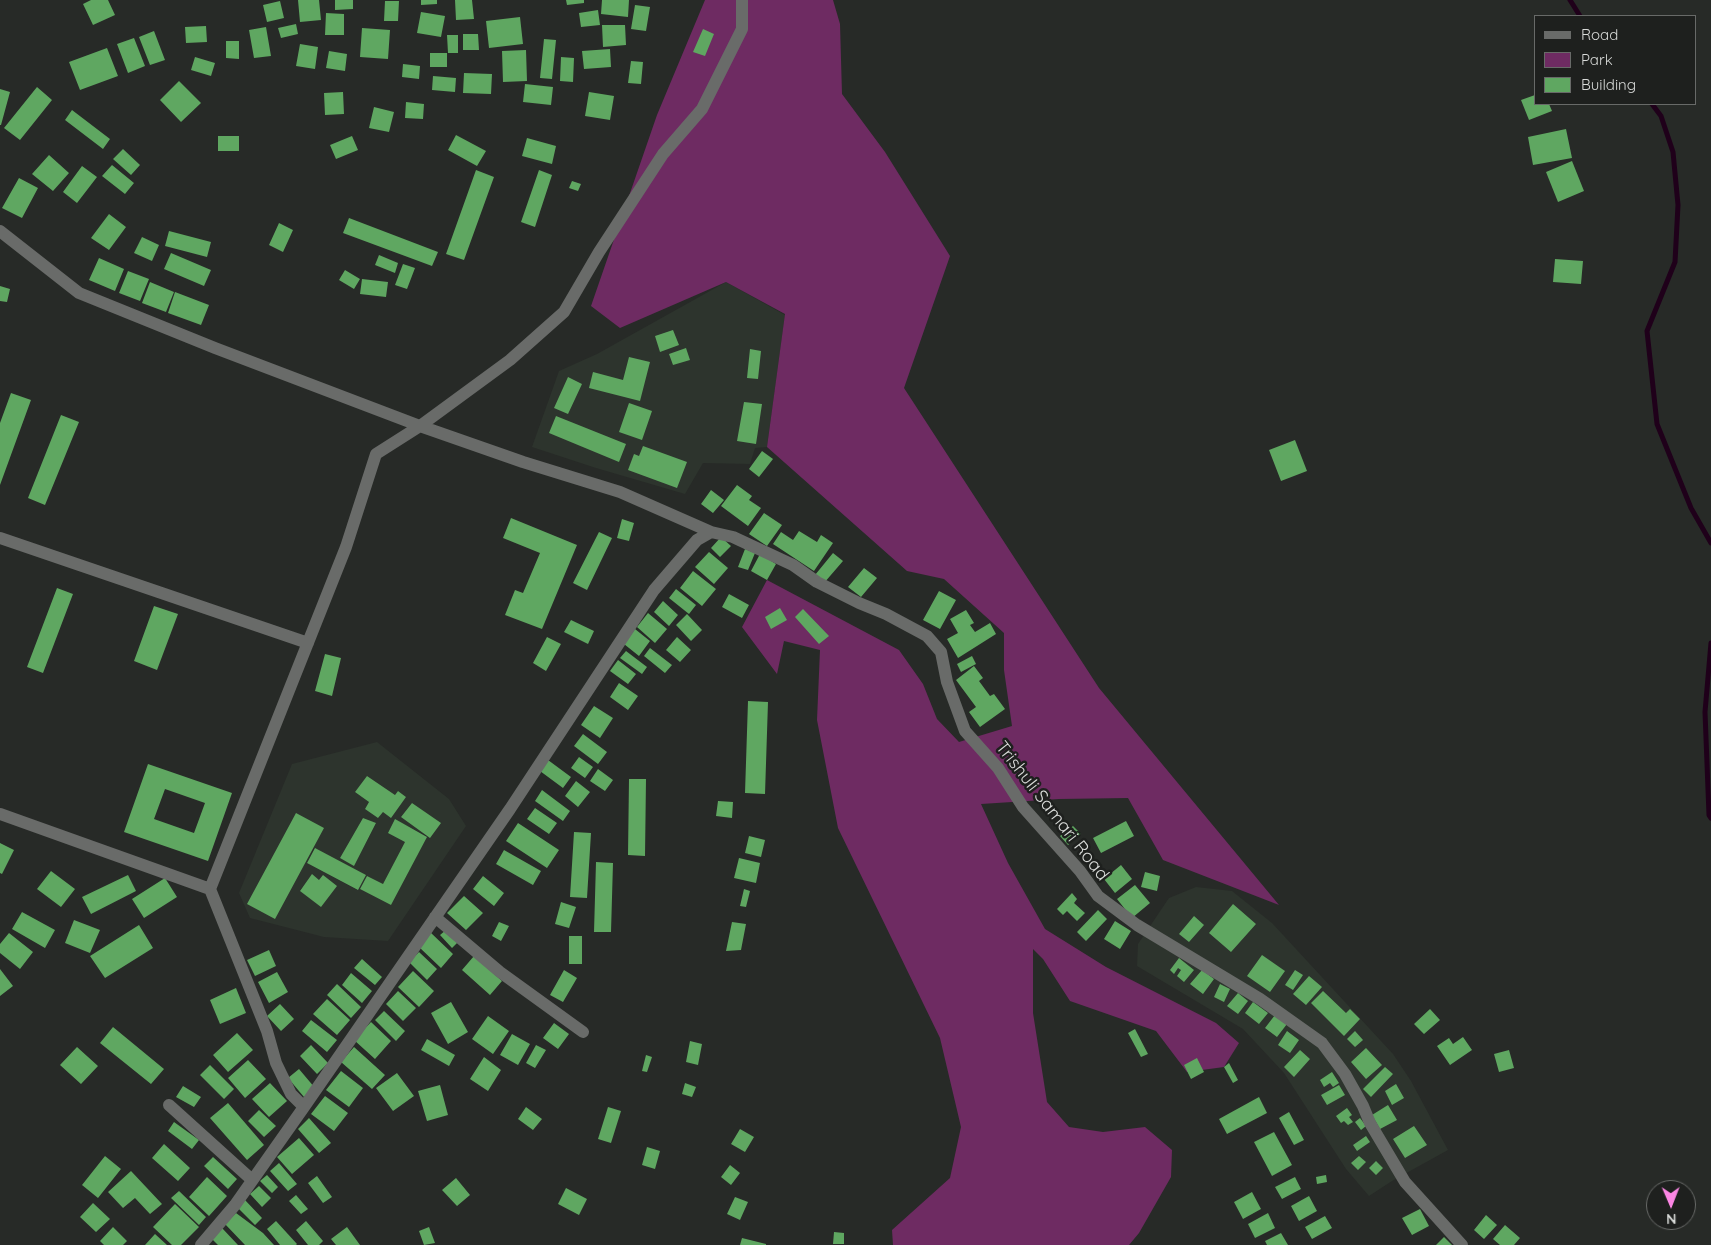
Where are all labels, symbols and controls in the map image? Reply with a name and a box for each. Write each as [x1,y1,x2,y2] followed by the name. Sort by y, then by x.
[1534,15,1696,105] legend
[1581,25,1618,44] text: Road
[1581,50,1613,69] text: Park
[1581,75,1636,94] text: Building
[991,737,1113,885] street label: Trishuli Samari Road
[1646,1180,1696,1230] north arrow
[1666,1210,1677,1228] text: N

